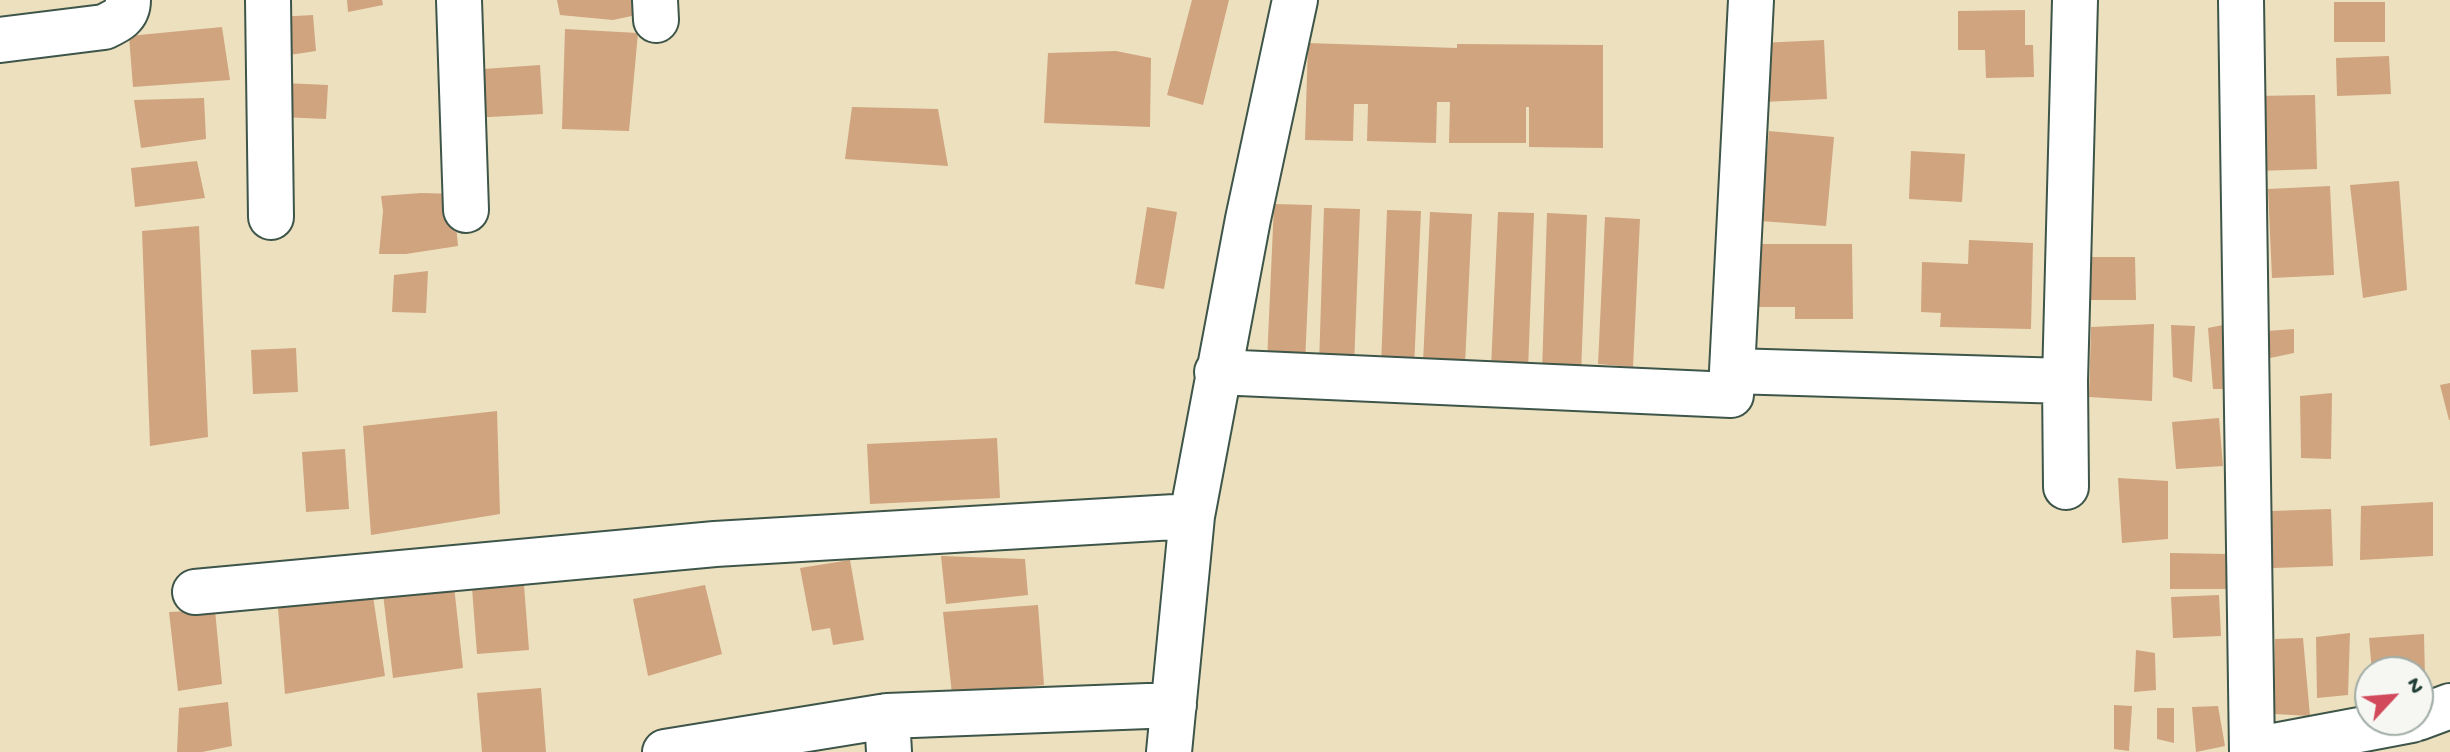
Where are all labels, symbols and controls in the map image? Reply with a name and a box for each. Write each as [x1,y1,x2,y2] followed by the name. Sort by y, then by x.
[2354,656,2434,736] north arrow
[2399,674,2429,699] text: N

